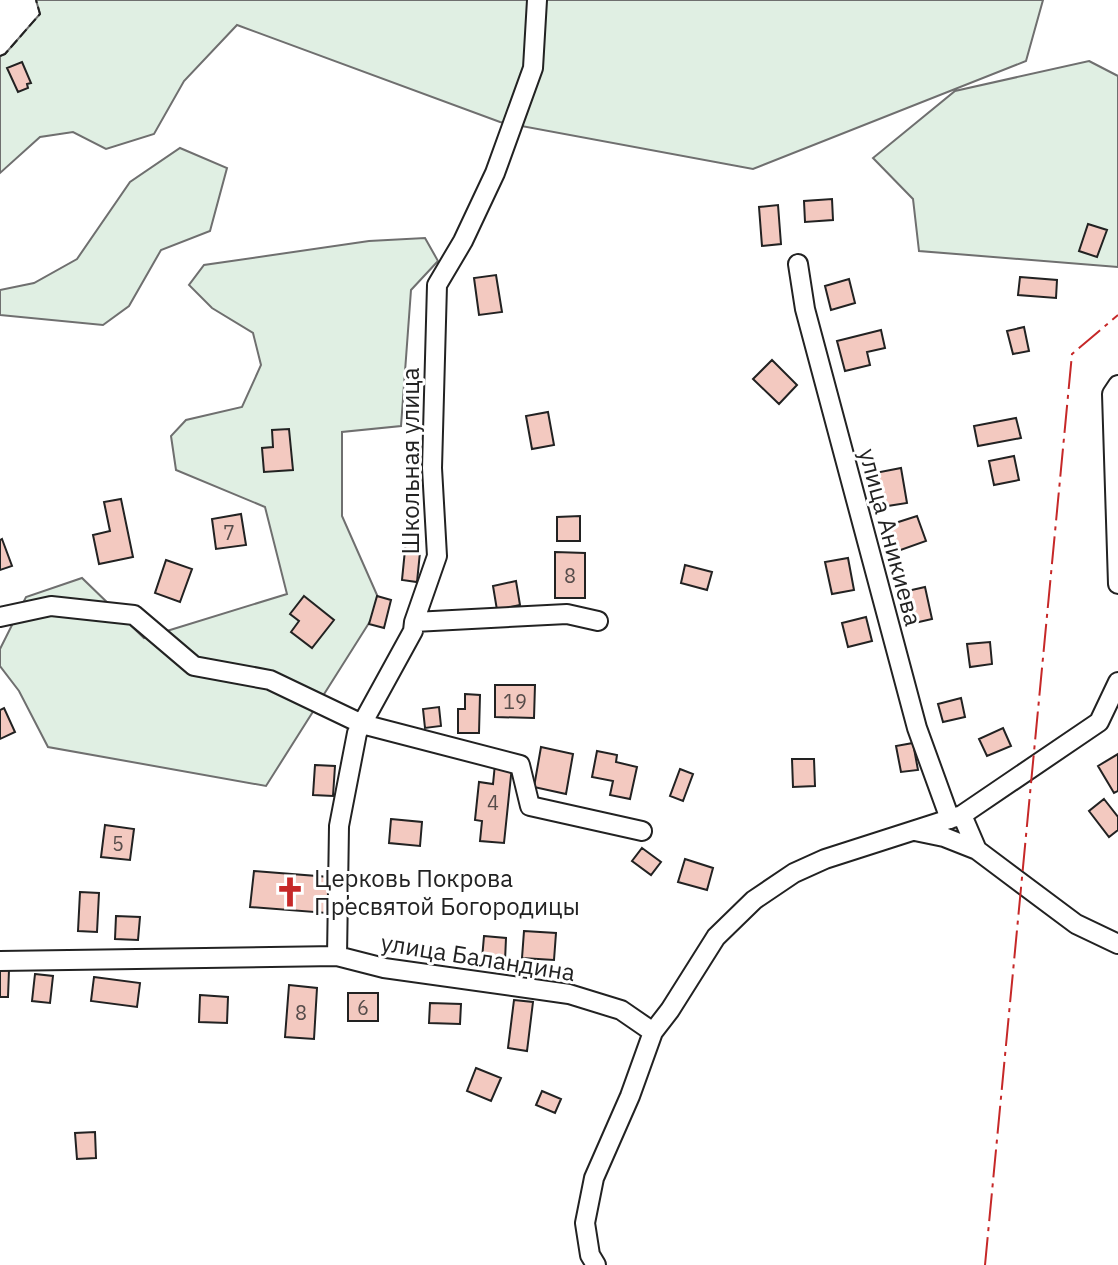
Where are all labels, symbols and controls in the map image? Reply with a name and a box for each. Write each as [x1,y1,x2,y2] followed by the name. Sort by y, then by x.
[394,367,426,555] street label: Школьная улица
[852,445,930,629] street label: улица Аникиева
[223,519,235,546] house number: 7
[564,562,576,589] house number: 8
[503,688,527,715] house number: 19
[487,789,499,816] house number: 4
[112,830,124,857] house number: 5
[314,862,580,922] place label: Церковь Покрова Пресвятой Богородицы
[273,875,307,909] church icon: Церковь Покрова Пресвятой Богородицы
[379,926,578,988] street label: улица Баландина
[357,994,369,1021] house number: 6
[295,999,307,1026] house number: 8

